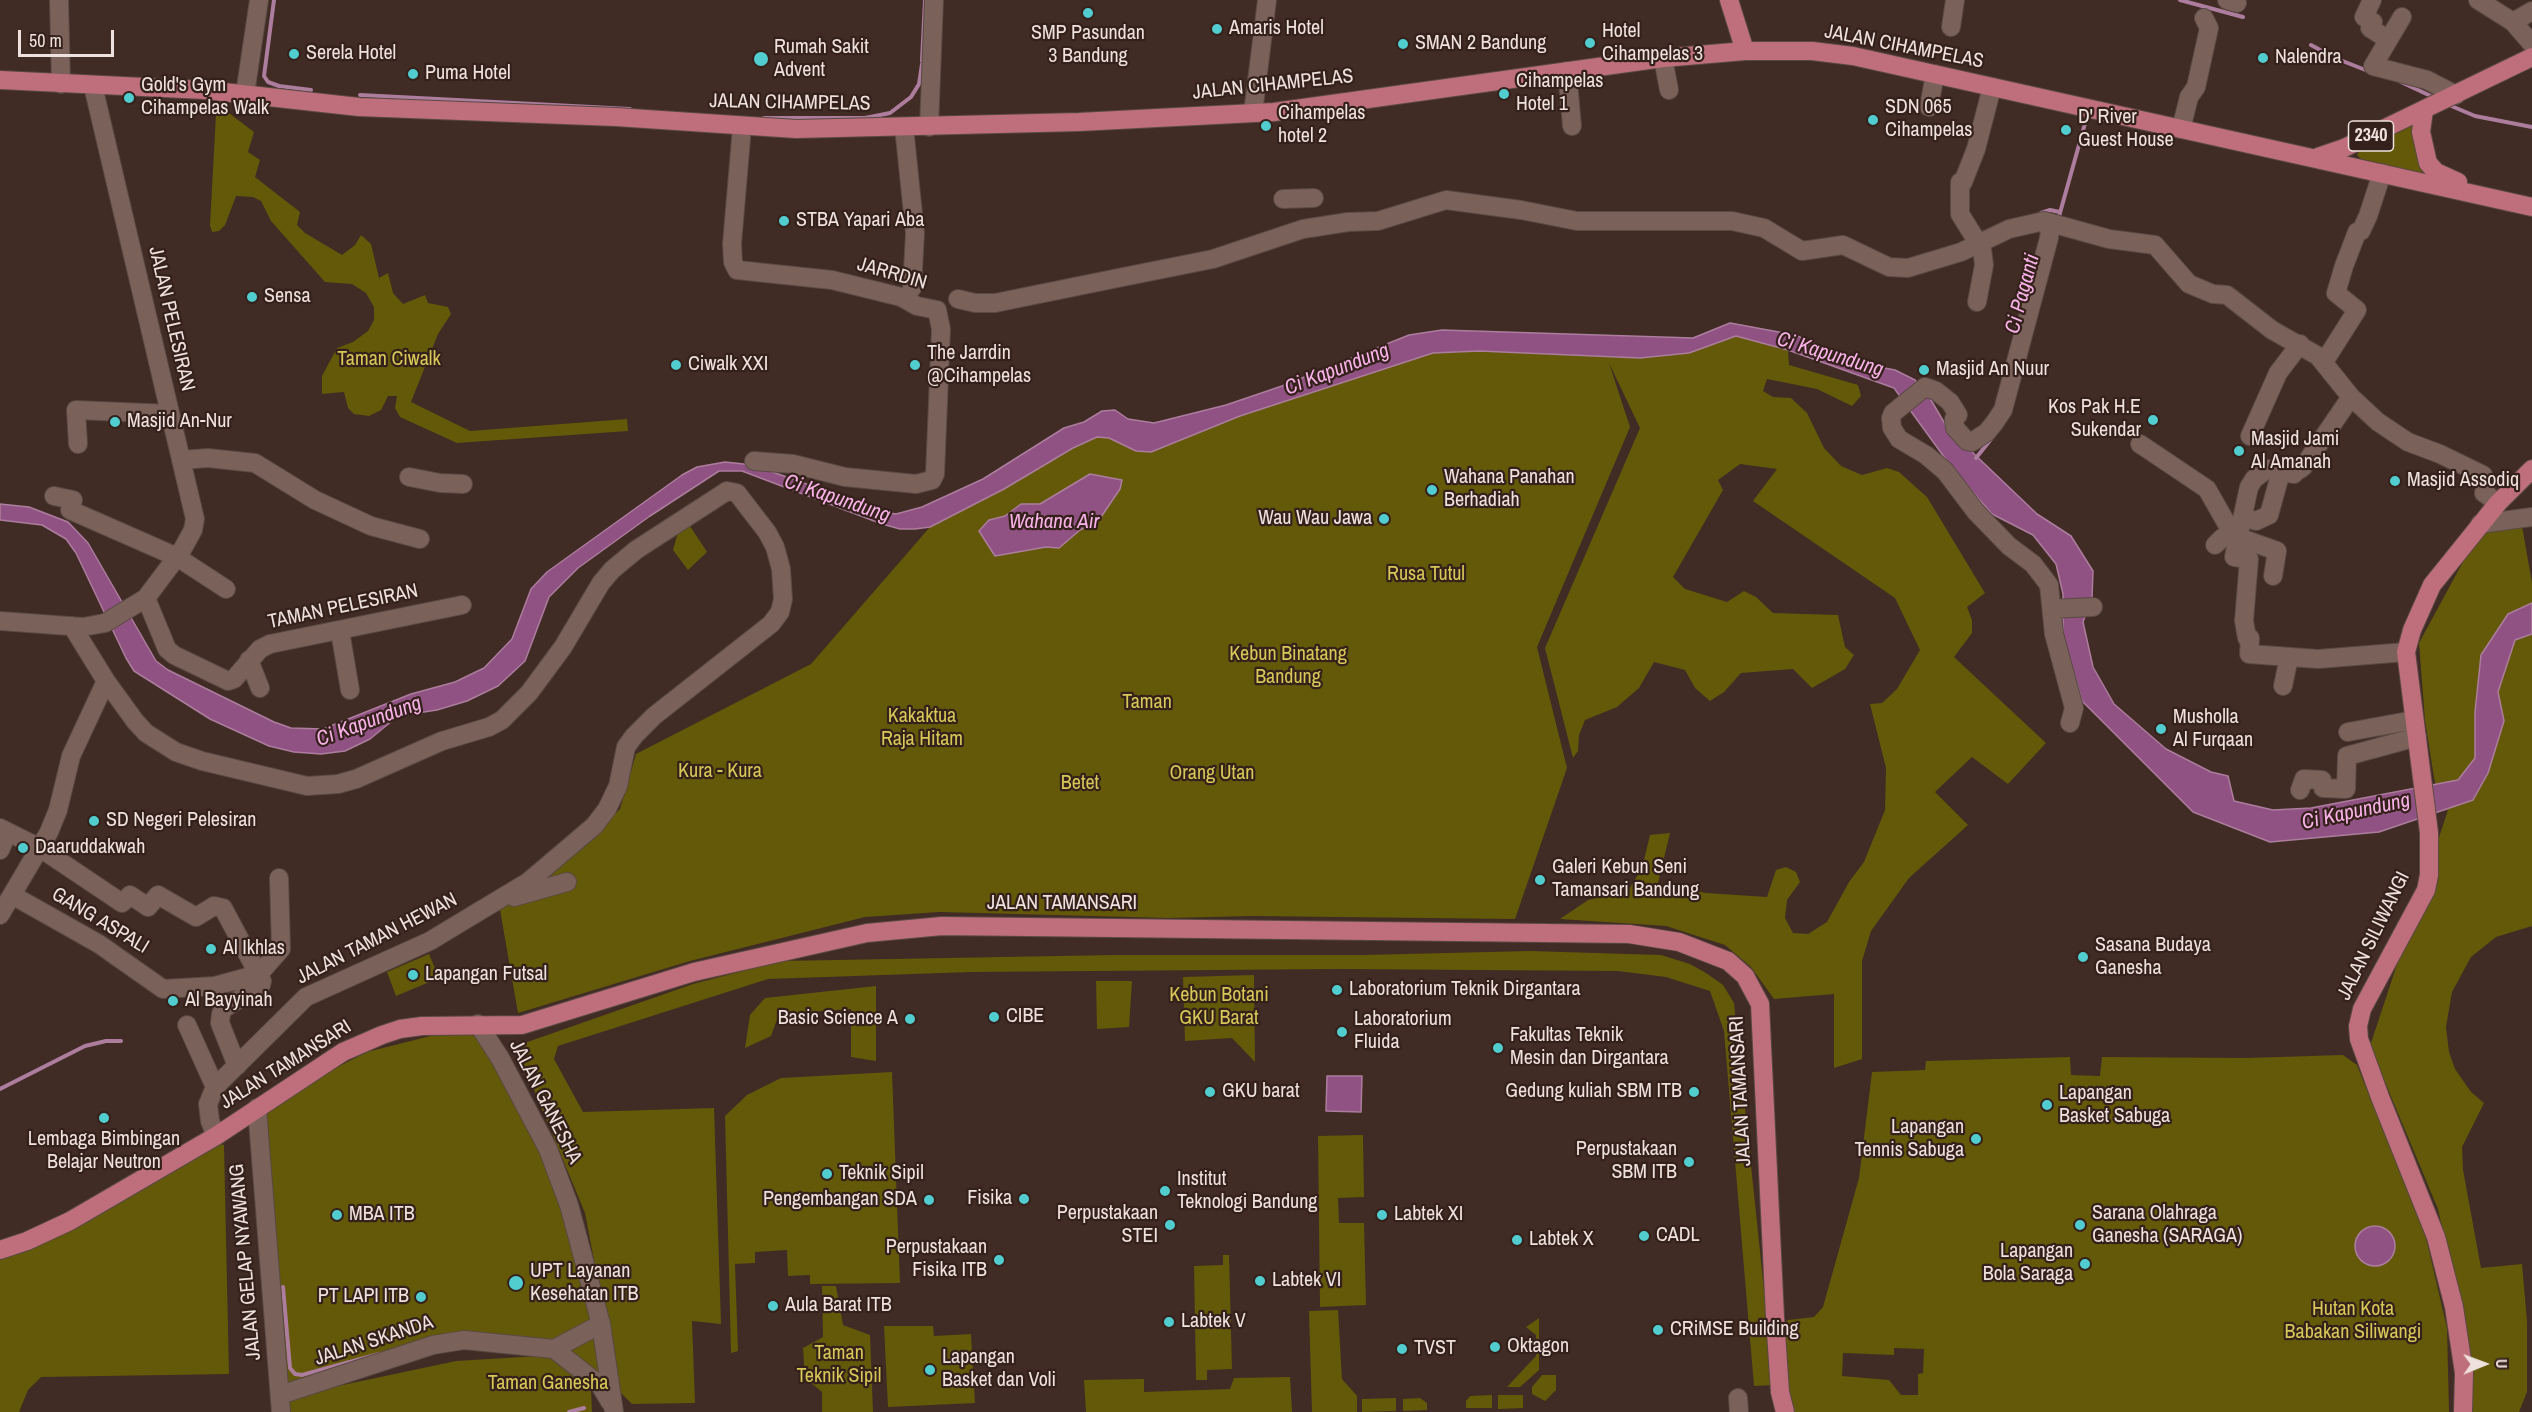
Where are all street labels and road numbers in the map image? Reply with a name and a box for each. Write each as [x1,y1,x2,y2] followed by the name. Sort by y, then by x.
[1823,20,1985,74] street label: JALAN CIHAMPELAS
[1192,65,1354,105] street label: JALAN CIHAMPELAS
[709,90,871,116] street label: JALAN CIHAMPELAS
[2348,121,2394,151] road number: 2340
[143,244,199,394] street label: JALAN PELESIRAN
[855,253,929,295] street label: JARRDIN
[266,579,420,635] street label: TAMAN PELESIRAN
[2333,868,2415,1004] street label: JALAN SILIWANGI
[47,883,153,959] street label: GANG ASPALI
[293,888,461,990] street label: JALAN TAMAN HEWAN
[987,892,1137,916] street label: JALAN TAMANSARI
[216,1015,356,1115] street label: JALAN TAMANSARI
[1725,1015,1757,1167] street label: JALAN TAMANSARI
[503,1036,587,1168] street label: JALAN GANESHA
[225,1163,267,1361] street label: JALAN GELAP NYAWANG
[312,1311,436,1371] street label: JALAN SKANDA

